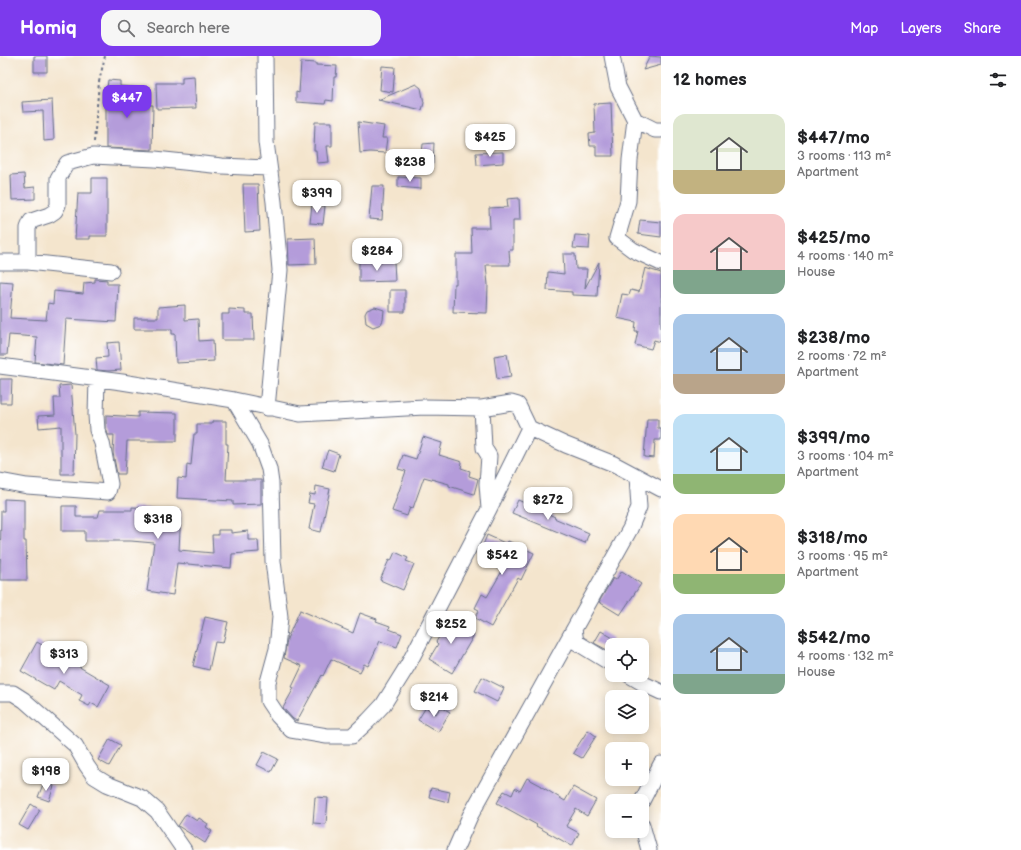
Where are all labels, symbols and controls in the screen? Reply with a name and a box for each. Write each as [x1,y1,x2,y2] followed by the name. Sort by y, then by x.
[101,10,381,46] search box
[20,17,77,40] text: Homiq
[115,17,137,39] icon: search
[147,19,230,38] text: Search here
[850,20,878,37] text: Map
[900,20,942,37] text: Layers
[964,20,1001,37] text: Share
[987,69,1009,91] icon: filters
[673,70,747,90] text: 12 homes
[103,85,151,119] pin: $447
[111,90,143,106] text: $447
[466,124,514,158] pin: $425
[797,128,870,148] text: $447/mo
[474,129,506,145] text: $425
[705,130,753,178] icon: home
[797,148,891,164] text: 3 rooms · 113 m²
[386,149,434,183] pin: $238
[394,154,426,170] text: $238
[797,164,858,180] text: Apartment
[293,180,341,214] pin: $399
[301,185,333,201] text: $399
[797,228,870,248] text: $425/mo
[705,230,753,278] icon: home
[353,238,401,272] pin: $284
[361,243,393,259] text: $284
[797,248,894,264] text: 4 rooms · 140 m²
[797,264,835,280] text: House
[797,328,870,348] text: $238/mo
[705,330,753,378] icon: home
[797,348,887,364] text: 2 rooms · 72 m²
[797,364,858,380] text: Apartment
[797,428,870,448] text: $399/mo
[705,430,753,478] icon: home
[797,448,894,464] text: 3 rooms · 104 m²
[797,464,858,480] text: Apartment
[524,487,572,521] pin: $272
[533,492,563,508] text: $272
[134,506,182,540] pin: $318
[143,511,173,527] text: $318
[797,528,868,548] text: $318/mo
[705,530,753,578] icon: home
[478,542,526,576] pin: $542
[486,547,518,563] text: $542
[797,548,888,564] text: 3 rooms · 95 m²
[797,564,858,580] text: Apartment
[427,611,475,645] pin: $252
[435,616,467,632] text: $252
[797,628,870,648] text: $542/mo
[705,630,753,678] icon: home
[605,638,649,838] map controls
[605,638,649,682] button: locate
[40,641,88,675] pin: $313
[49,646,79,662] text: $313
[797,648,894,664] text: 4 rooms · 132 m²
[797,664,835,680] text: House
[410,684,458,718] pin: $214
[419,689,449,705] text: $214
[605,690,649,734] button: layers
[605,742,649,786] button: +
[22,758,70,792] pin: $198
[31,763,61,779] text: $198
[605,794,649,838] button: −

